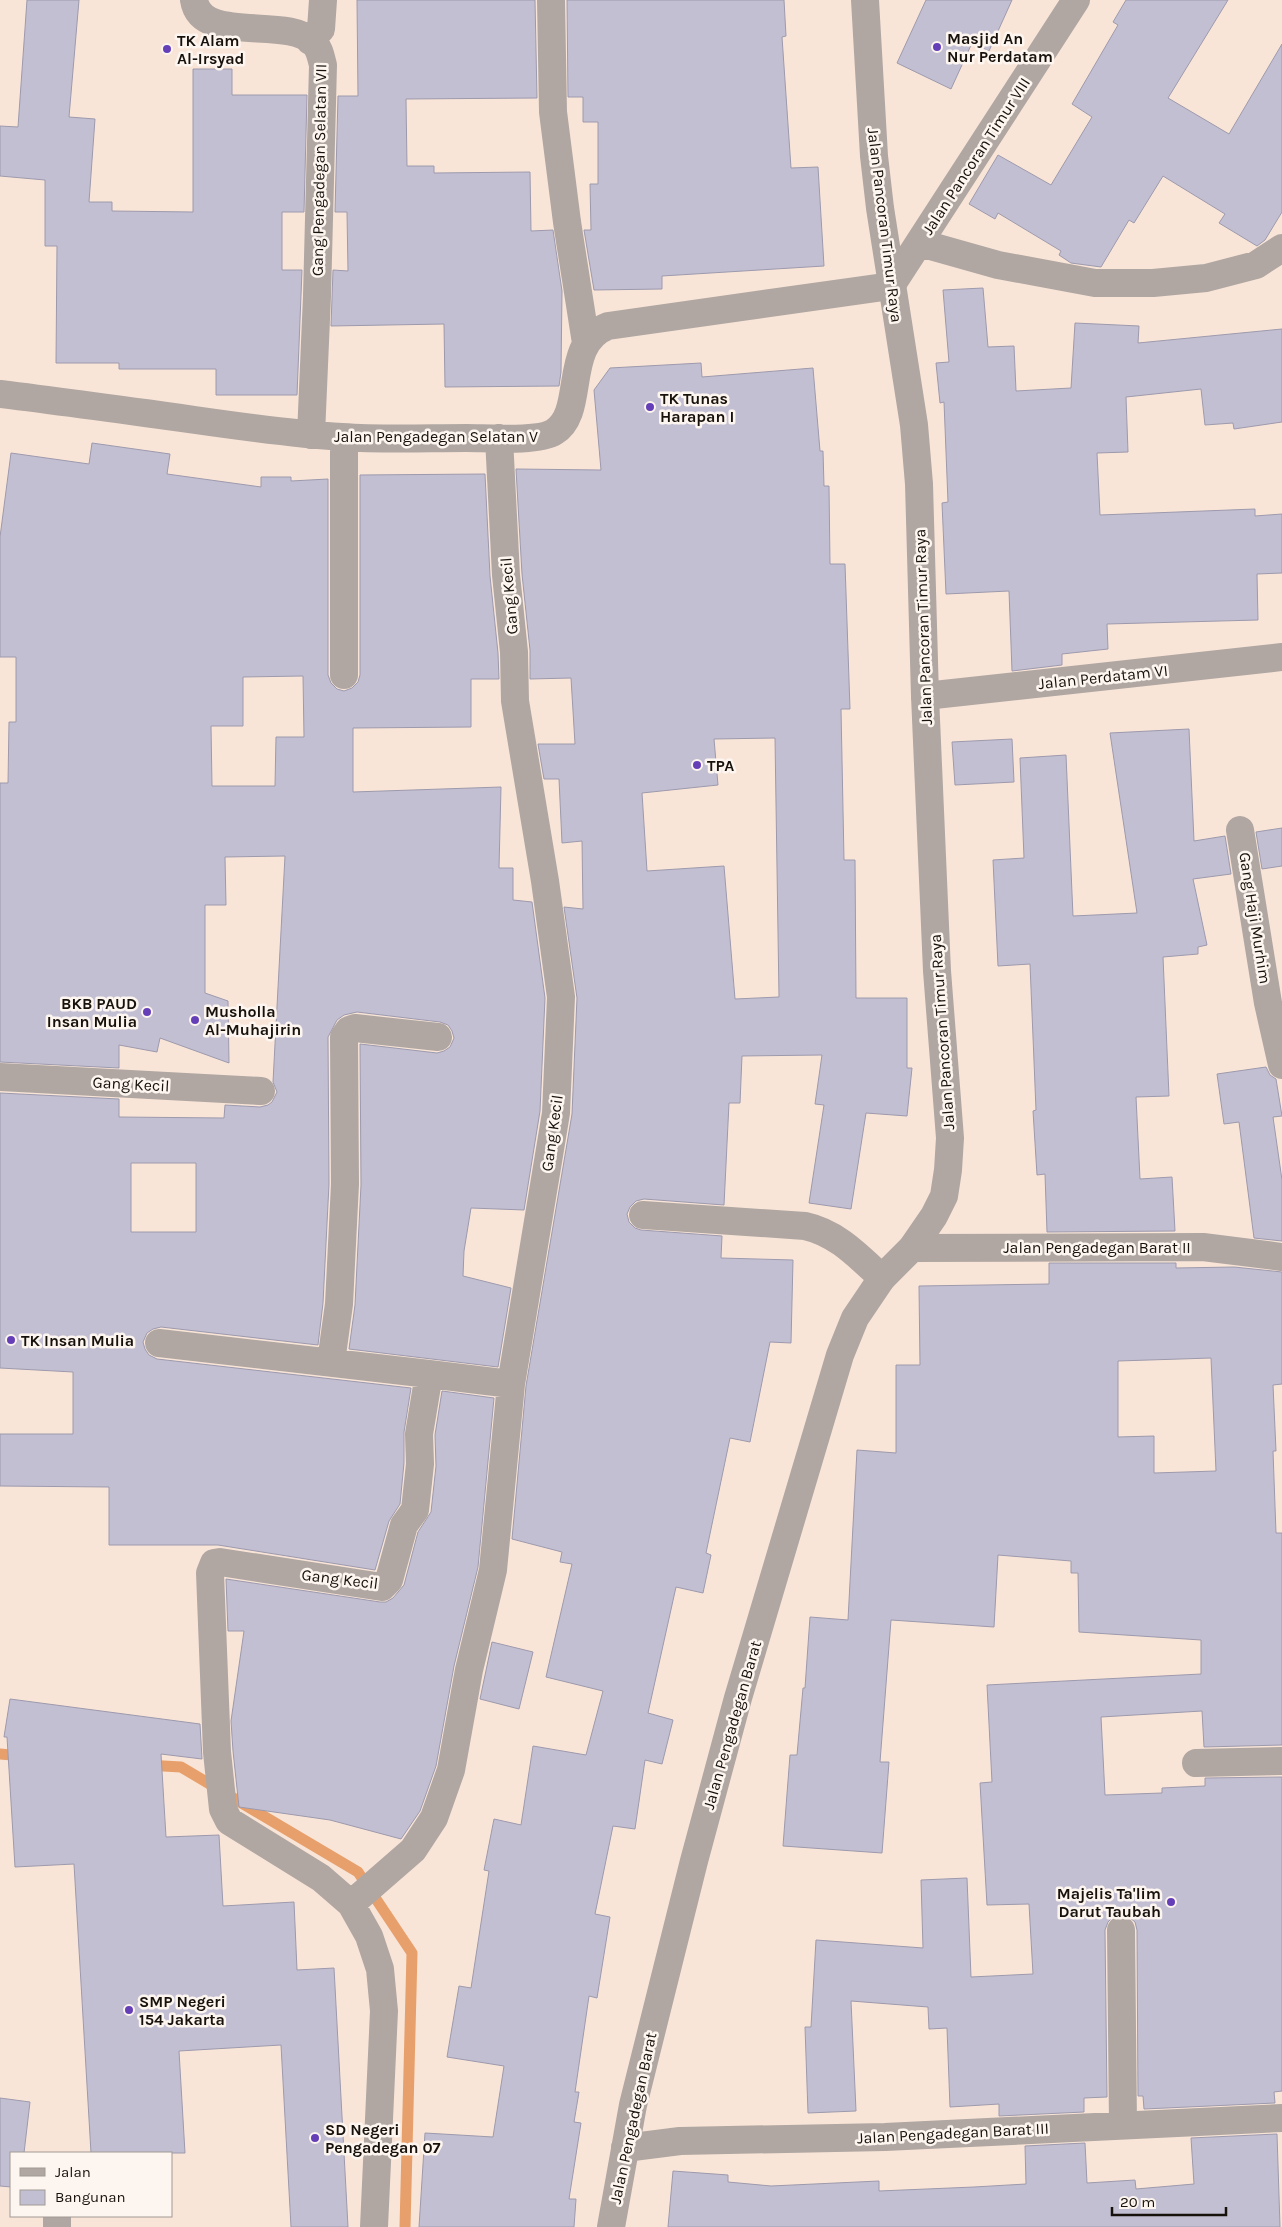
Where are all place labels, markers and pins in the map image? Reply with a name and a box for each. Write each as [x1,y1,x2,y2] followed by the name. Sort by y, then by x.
[947,29,1053,66] place label: Masjid An Nur Perdatam
[177,31,244,68] place label: TK Alam Al-Irsyad
[931,41,943,53] marker: Masjid An Nur Perdatam
[161,43,173,55] marker: TK Alam Al-Irsyad
[660,389,734,426] place label: TK Tunas Harapan I
[644,401,656,413] marker: TK Tunas Harapan I
[707,756,734,775] place label: TPA
[691,759,703,771] marker: TPA
[47,994,137,1031] place label: BKB PAUD Insan Mulia
[205,1002,301,1039] place label: Musholla Al-Muhajirin
[141,1006,153,1018] marker: BKB PAUD Insan Mulia
[189,1014,201,1026] marker: Musholla Al-Muhajirin
[21,1331,134,1350] place label: TK Insan Mulia
[5,1334,17,1346] marker: TK Insan Mulia
[1057,1884,1161,1921] place label: Majelis Ta'lim Darut Taubah
[1165,1896,1177,1908] marker: Majelis Ta'lim Darut Taubah
[139,1992,226,2029] place label: SMP Negeri 154 Jakarta
[123,2004,135,2016] marker: SMP Negeri 154 Jakarta
[325,2120,441,2157] place label: SD Negeri Pengadegan 07
[309,2132,321,2144] marker: SD Negeri Pengadegan 07

